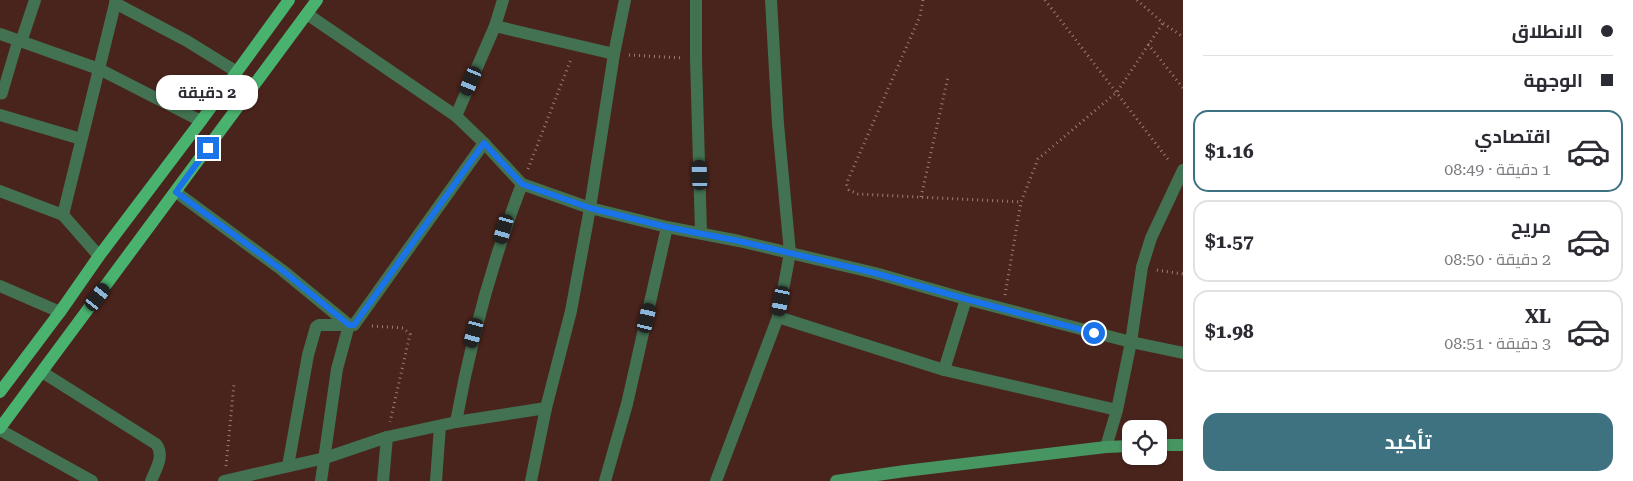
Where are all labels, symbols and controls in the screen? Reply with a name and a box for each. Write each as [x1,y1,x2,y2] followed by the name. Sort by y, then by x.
[1512,20,1583,43] text: الانطلاق
[458,64,483,98] car
[1523,69,1583,92] text: الوجهة
[157,76,259,110] callout: 2 دقيقة
[178,83,236,102] text: 2 دقيقة
[1475,125,1551,148] text: اقتصادي
[1566,129,1611,174] icon: car
[197,137,219,159] route end
[1205,140,1254,163] text: $1.16
[691,160,708,190] car
[1444,160,1551,179] text: 1 دقيقة · 08:49
[492,213,515,245] car
[1511,215,1551,238] text: مريح
[1566,219,1611,264] icon: car
[1205,230,1254,253] text: $1.57
[1444,250,1551,269] text: 2 دقيقة · 08:50
[82,281,113,313] car
[770,285,791,317] car
[636,302,657,334] car
[1525,305,1551,328] text: XL
[1566,309,1611,354] icon: car
[462,317,485,349] car
[1205,320,1254,343] text: $1.98
[1083,322,1105,344] route start
[1444,334,1551,353] text: 3 دقيقة · 08:51
[1203,413,1613,471] button: تأكيد
[1122,420,1167,465] map controls
[1122,420,1167,465] button: locate

